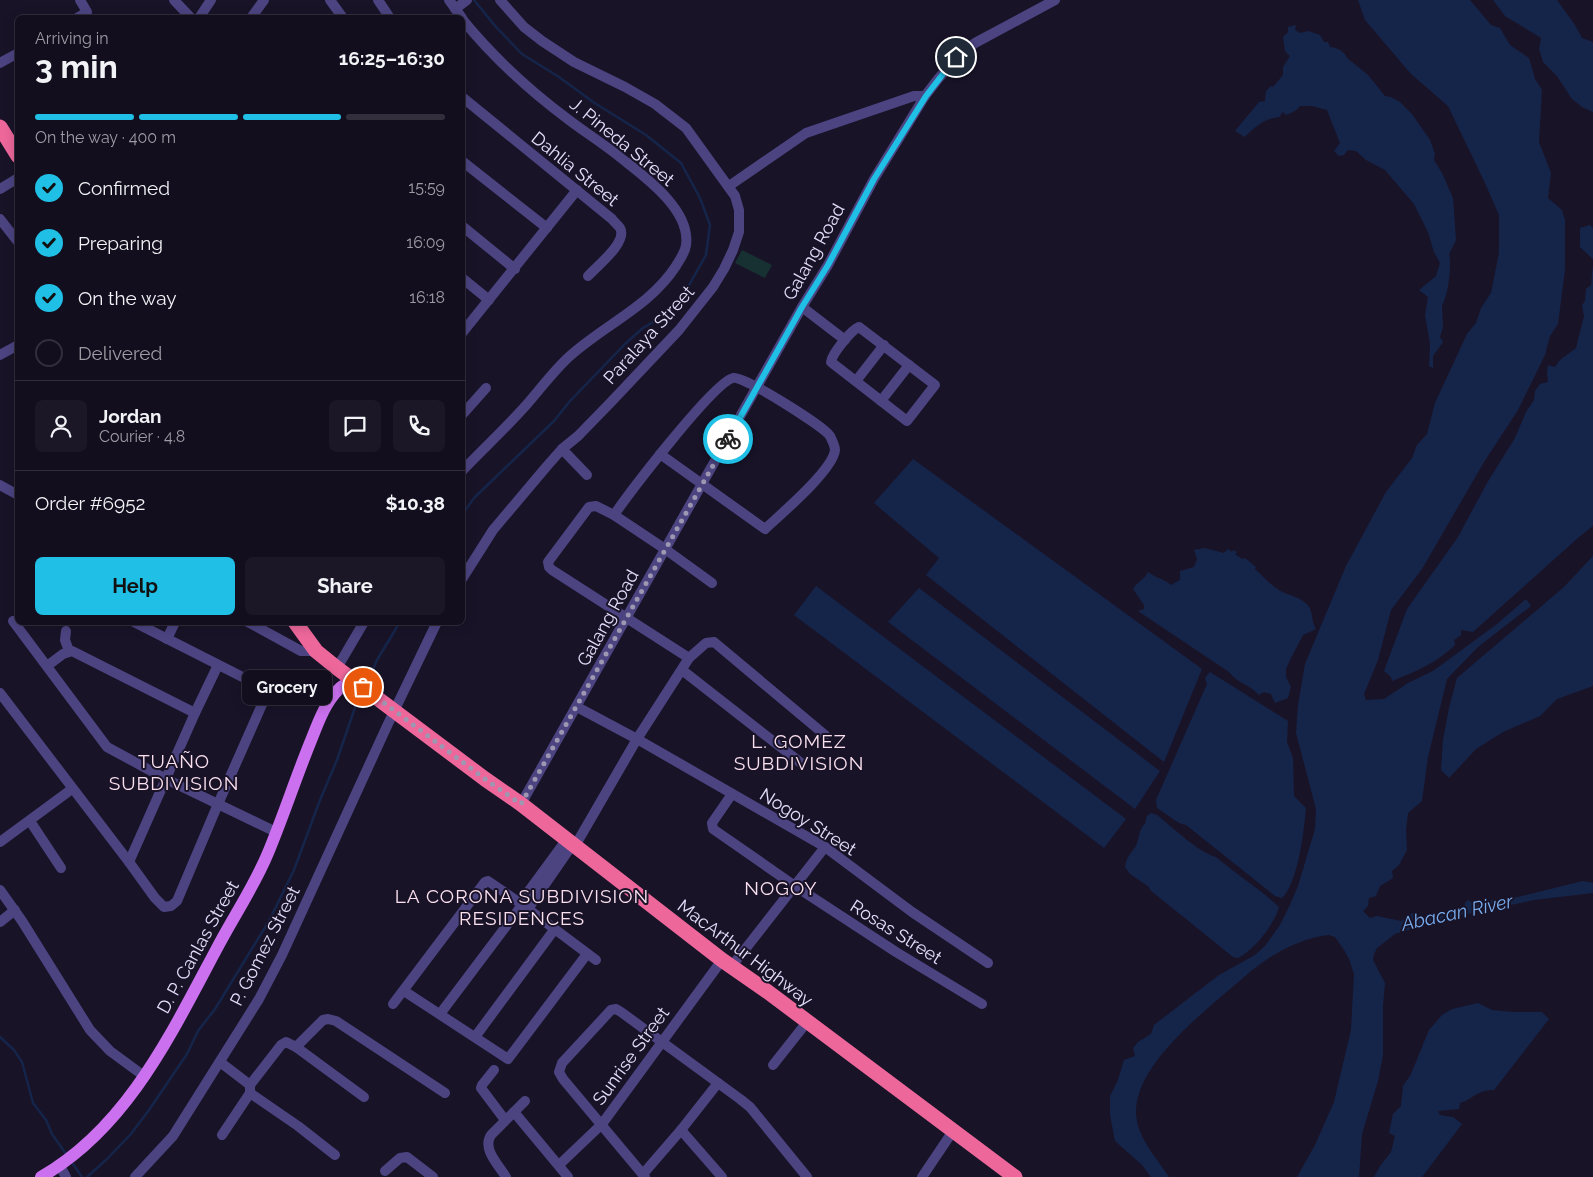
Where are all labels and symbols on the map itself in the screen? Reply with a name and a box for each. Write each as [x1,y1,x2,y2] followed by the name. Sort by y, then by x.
[935,36,977,78] pin
[566,93,679,190] street label: J. Pineda Street
[527,127,623,210] street label: Dahlia Street
[778,200,849,304] street label: Galang Road
[599,281,698,388] street label: Paralaya Street
[703,414,753,464] courier
[572,566,643,670] street label: Galang Road
[342,666,384,708] pin
[243,670,333,704] callout: Grocery
[734,730,864,774] district label: L. GOMEZ SUBDIVISION
[109,750,239,794] district label: TUAÑO SUBDIVISION
[756,784,860,860] street label: Nogoy Street
[152,877,243,1017] street label: D. P. Canlas Street
[744,877,818,899] district label: NOGOY
[225,882,304,1009] street label: P. Gomez Street
[395,885,649,929] district label: LA CORONA SUBDIVISION RESIDENCES
[1398,889,1516,935] water label: Abacan River
[674,895,817,1010] street label: MacArthur Highway
[847,895,946,968] street label: Rosas Street
[588,1003,673,1109] street label: Sunrise Street

